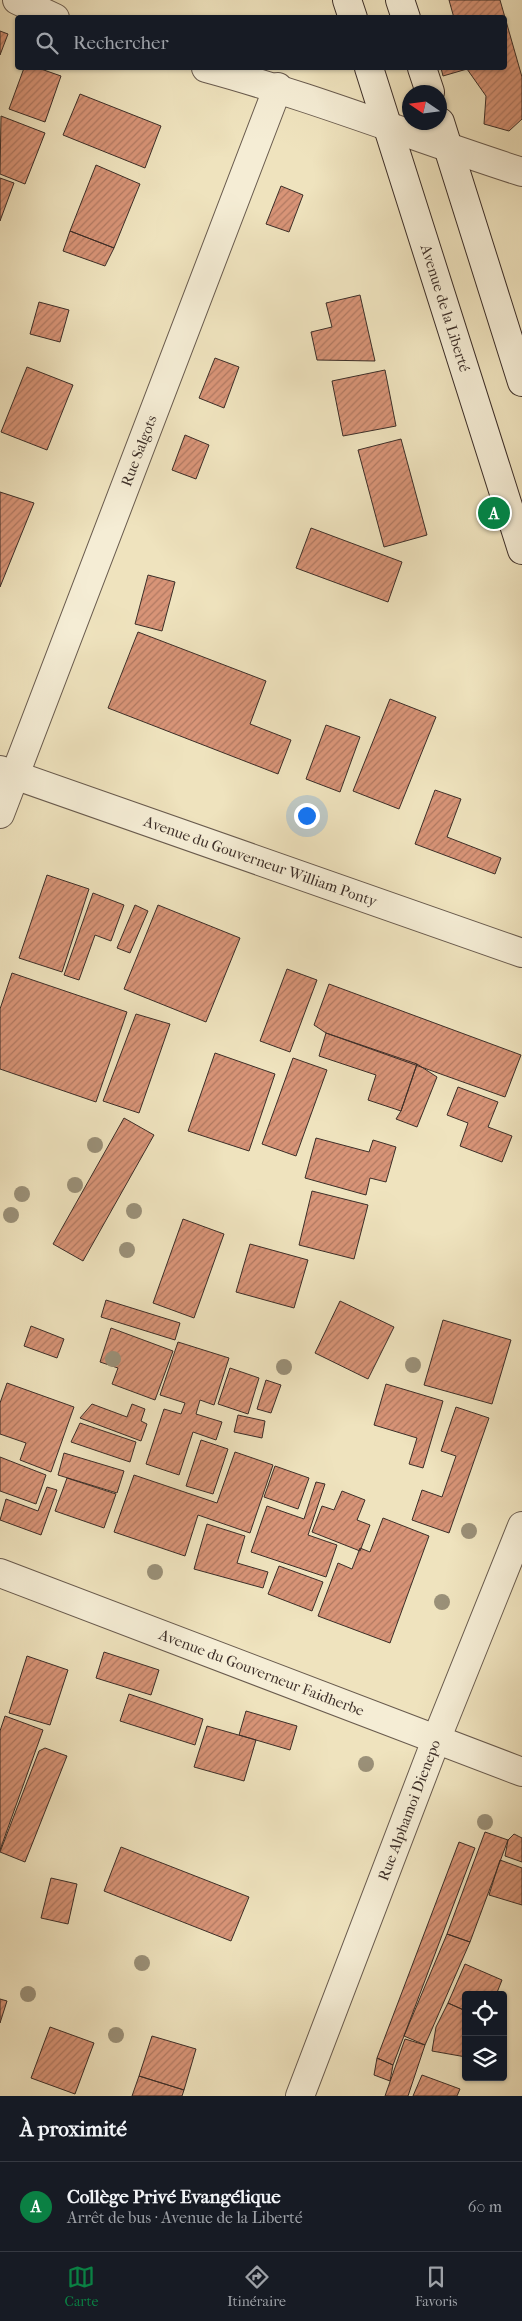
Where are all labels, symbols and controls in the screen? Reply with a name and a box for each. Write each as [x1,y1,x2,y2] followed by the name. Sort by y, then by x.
[15,15,507,70] search box
[33,29,61,57] icon: search
[73,32,169,54] text: Rechercher
[402,85,447,130] north arrow
[416,241,474,375] street label: Avenue de la Liberté
[117,412,161,489] street label: Rue Salgots
[478,494,510,532] pin: A
[294,803,320,829] your location
[141,812,380,911] street label: Avenue du Gouverneur William Ponty
[156,1625,367,1720] street label: Avenue du Gouverneur Faidherbe
[374,1737,444,1883] street label: Rue Alphamoi Dienepo
[462,1991,507,2081] map controls
[462,1991,507,2036] button: locate
[462,2036,507,2081] button: layers
[20,2117,127,2141] text: À proximité
[67,2186,281,2208] text: Collège Privé Evangélique
[31,2197,41,2216] text: A
[468,2197,502,2216] text: 60 m
[67,2208,303,2227] text: Arrêt de bus · Avenue de la Liberté
[64,2263,98,2310] tab: Carte
[227,2263,286,2310] tab: Itinéraire
[415,2263,458,2310] tab: Favoris

